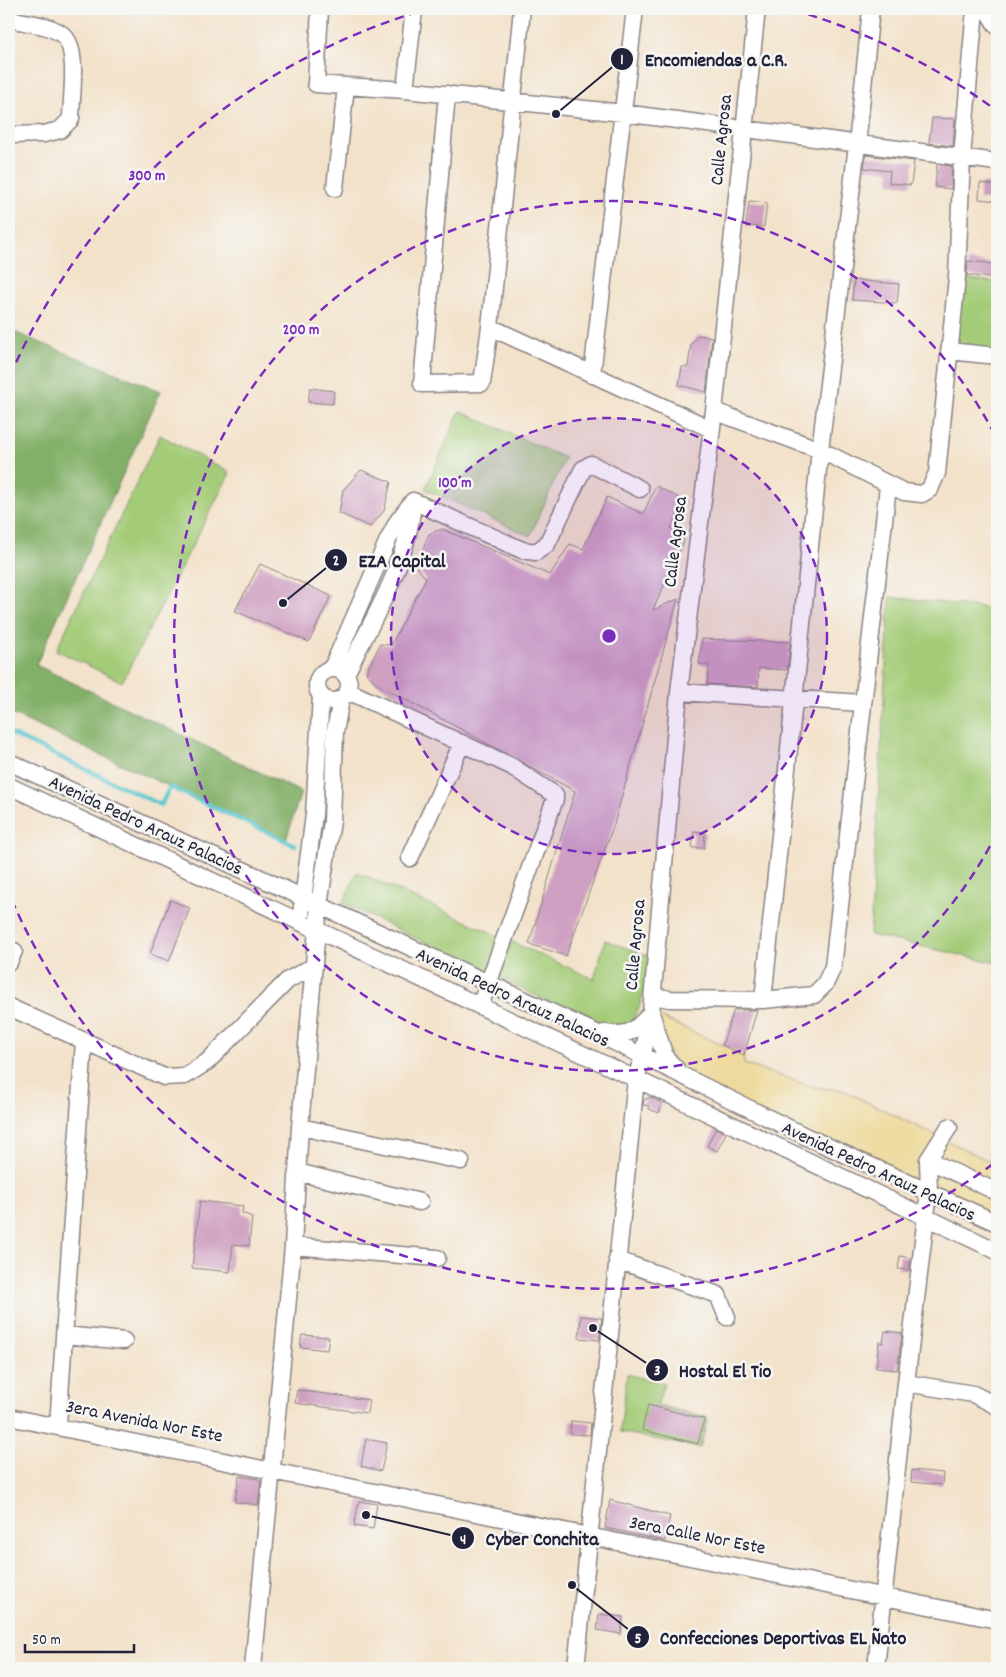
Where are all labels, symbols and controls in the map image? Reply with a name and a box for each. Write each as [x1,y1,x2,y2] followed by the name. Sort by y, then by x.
[610,41,798,76] callout: Encomiendas a C.R.
[645,48,787,76] text: Encomiendas a C.R.
[620,50,624,72] text: 1
[705,92,741,187] street label: Calle Agrosa
[129,166,165,188] text: 300 m
[283,320,319,342] text: 200 m
[438,473,472,495] text: 100 m
[658,494,696,589] street label: Calle Agrosa
[323,542,455,577] callout: EZA Capital
[358,549,446,577] text: EZA Capital
[333,551,339,573] text: 2
[600,627,618,645] centre of rings
[43,770,247,884] street label: Avenida Pedro Arauz Palacios
[620,897,655,992] street label: Calle Agrosa
[410,942,614,1056] street label: Avenida Pedro Arauz Palacios
[776,1116,980,1230] street label: Avenida Pedro Arauz Palacios
[644,1353,782,1388] callout: Hostal El Tio
[679,1359,771,1387] text: Hostal El Tio
[654,1361,661,1383] text: 3
[63,1395,225,1451] street label: 3era Avenida Nor Este
[626,1511,768,1563] street label: 3era Calle Nor Este
[450,1521,608,1556] callout: Cyber Conchita
[485,1527,599,1555] text: Cyber Conchita
[460,1530,466,1552] text: 4
[625,1620,917,1655] callout: Confecciones Deportivas EL Ñato
[25,1622,134,1654] scale bar
[660,1626,906,1654] text: Confecciones Deportivas EL Ñato
[635,1629,642,1651] text: 5
[32,1630,61,1652] text: 50 m

